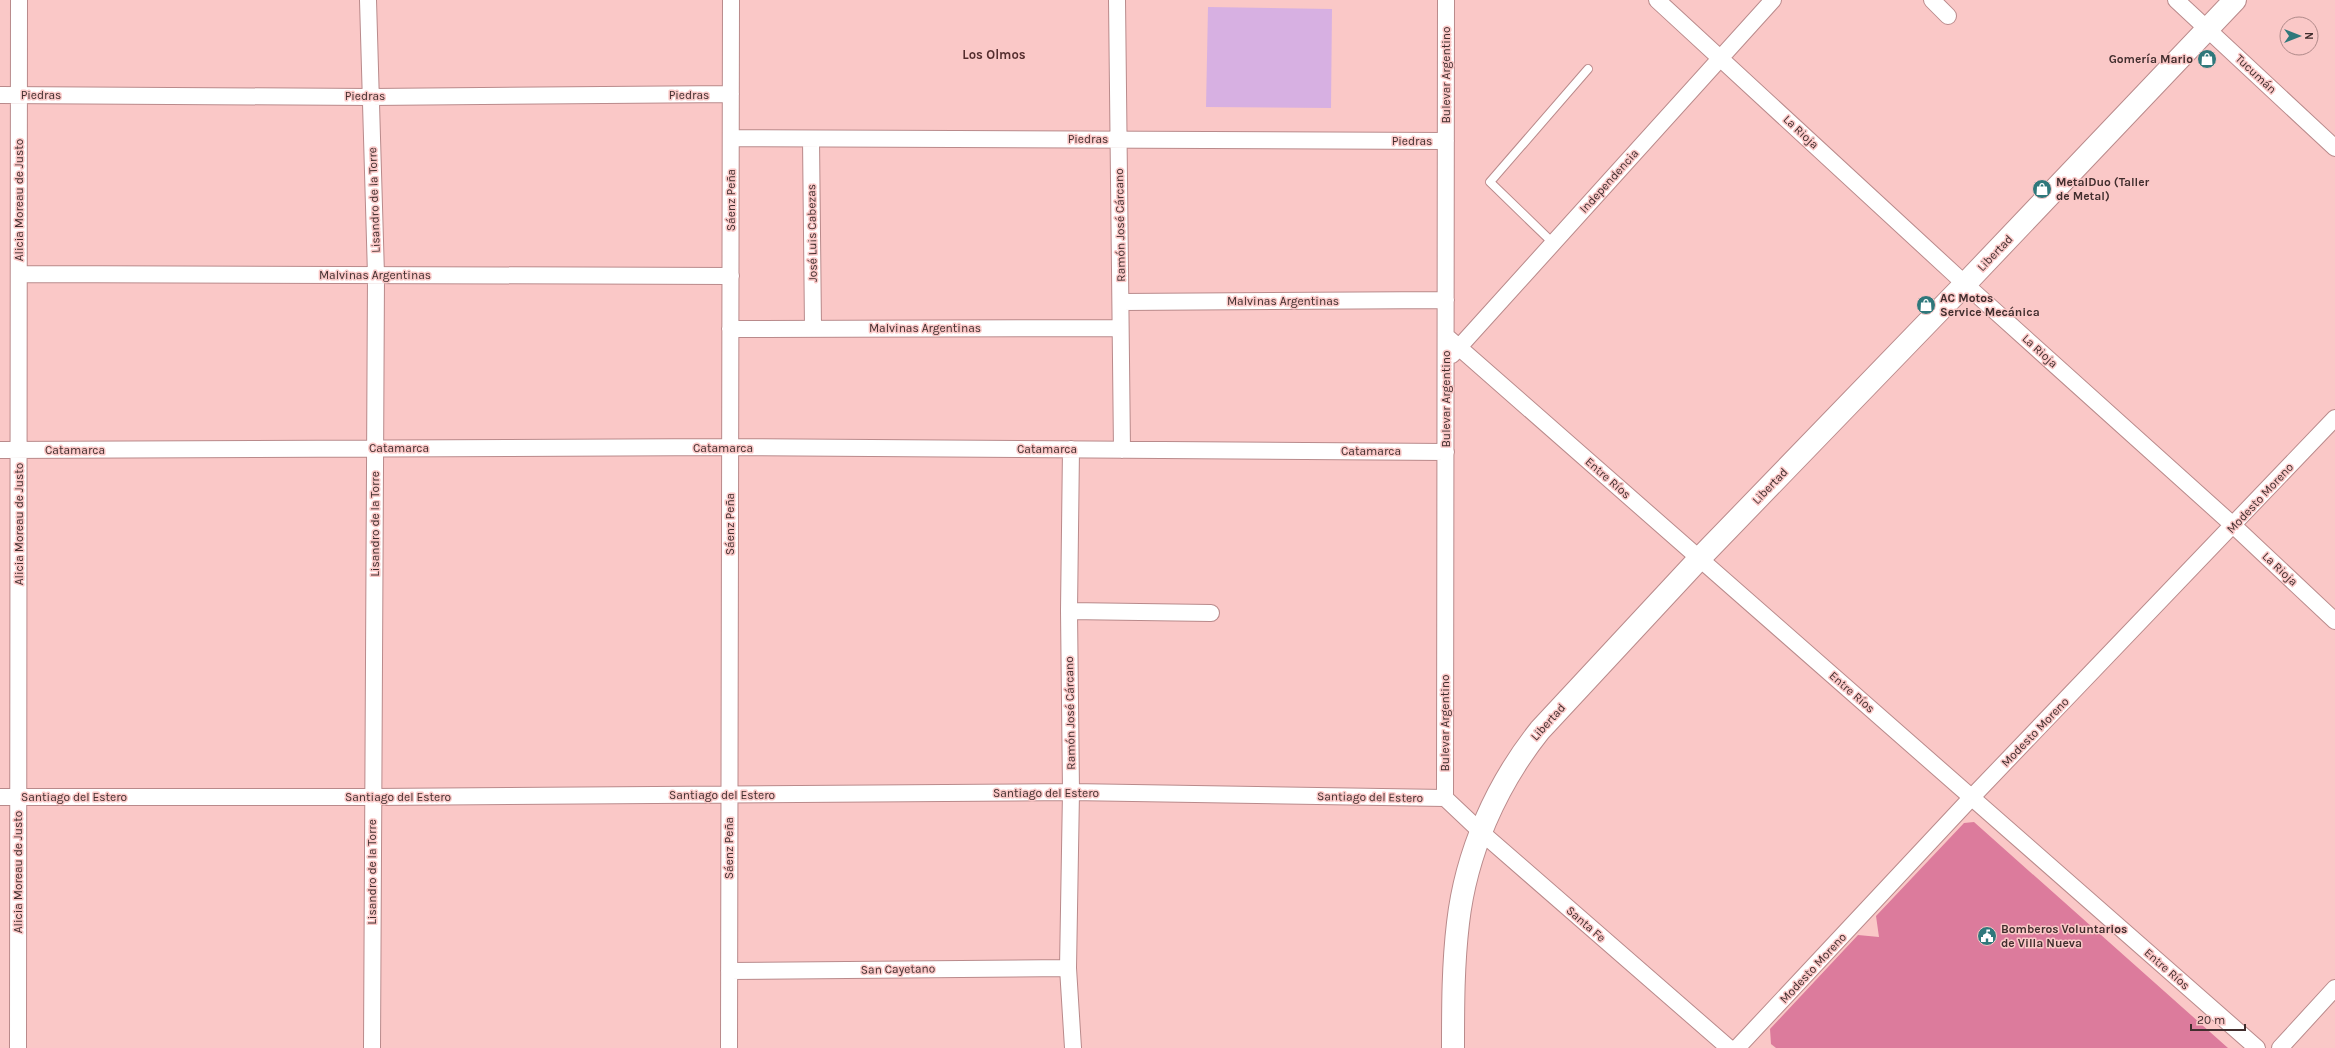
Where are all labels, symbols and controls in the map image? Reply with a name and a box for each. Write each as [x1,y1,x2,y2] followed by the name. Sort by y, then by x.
[2279,16,2319,56] north arrow
[1439,26,1453,124] street label: Bulevar Argentino
[2302,32,2315,40] text: N
[962,47,1026,62] district label: Los Olmos
[2196,48,2218,70] shop icon: Gomería Mario
[2233,51,2279,97] street label: Tucumán
[2109,52,2193,66] place label: Gomería Mario
[21,88,61,102] street label: Piedras
[669,88,709,102] street label: Piedras
[345,89,385,103] street label: Piedras
[1781,112,1821,152] street label: La Rioja
[1068,132,1108,146] street label: Piedras
[1392,134,1432,148] street label: Piedras
[12,139,26,261] street label: Alicia Moreau de Justo
[1577,146,1641,216] street label: Independencia
[365,147,383,253] street label: Lisandro de la Torre
[1112,168,1128,282] street label: Ramón José Cárcano
[724,169,738,231] street label: Sáenz Peña
[2056,175,2150,203] place label: MetalDuo (Taller de Metal)
[2031,178,2053,200] shop icon: MetalDuo (Taller de Metal)
[804,184,820,282] street label: José Luis Cabezas
[1974,232,2016,274] street label: Libertad
[319,268,431,282] street label: Malvinas Argentinas
[1940,291,2040,319] place label: AC Motos Service Mecánica
[1227,294,1339,308] street label: Malvinas Argentinas
[1915,294,1937,316] shop icon: AC Motos Service Mecánica
[869,321,981,335] street label: Malvinas Argentinas
[2019,331,2061,371] street label: La Rioja
[1439,350,1453,448] street label: Bulevar Argentino
[369,441,429,455] street label: Catamarca
[693,441,753,455] street label: Catamarca
[1017,442,1077,456] street label: Catamarca
[45,443,105,457] street label: Catamarca
[1341,444,1401,458] street label: Catamarca
[1582,454,1634,502] street label: Entre Ríos
[2224,460,2296,536] street label: Modesto Moreno
[12,463,26,585] street label: Alicia Moreau de Justo
[1749,465,1791,507] street label: Libertad
[368,471,382,577] street label: Lisandro de la Torre
[723,493,737,555] street label: Sáenz Peña
[2260,549,2300,589] street label: La Rioja
[1062,656,1078,770] street label: Ramón José Cárcano
[1826,668,1878,716] street label: Entre Ríos
[1438,674,1452,772] street label: Bulevar Argentino
[1998,694,2072,770] street label: Modesto Moreno
[1528,701,1568,743] street label: Libertad
[993,786,1099,800] street label: Santiago del Estero
[669,788,775,802] street label: Santiago del Estero
[1317,789,1423,805] street label: Santiago del Estero
[21,790,127,804] street label: Santiago del Estero
[345,790,451,804] street label: Santiago del Estero
[11,811,25,933] street label: Alicia Moreau de Justo
[722,817,736,879] street label: Sáenz Peña
[365,819,379,925] street label: Lisandro de la Torre
[1564,903,1608,945] street label: Santa Fe
[2001,922,2127,950] place label: Bomberos Voluntarios de Villa Nueva
[1976,925,1998,947] public building icon: Bomberos Voluntarios de Villa Nueva
[1777,930,1849,1006] street label: Modesto Moreno
[2141,945,2193,993] street label: Entre Ríos
[861,961,935,977] street label: San Cayetano
[2191,1006,2245,1032] scale bar
[2197,1013,2225,1027] text: 20 m

